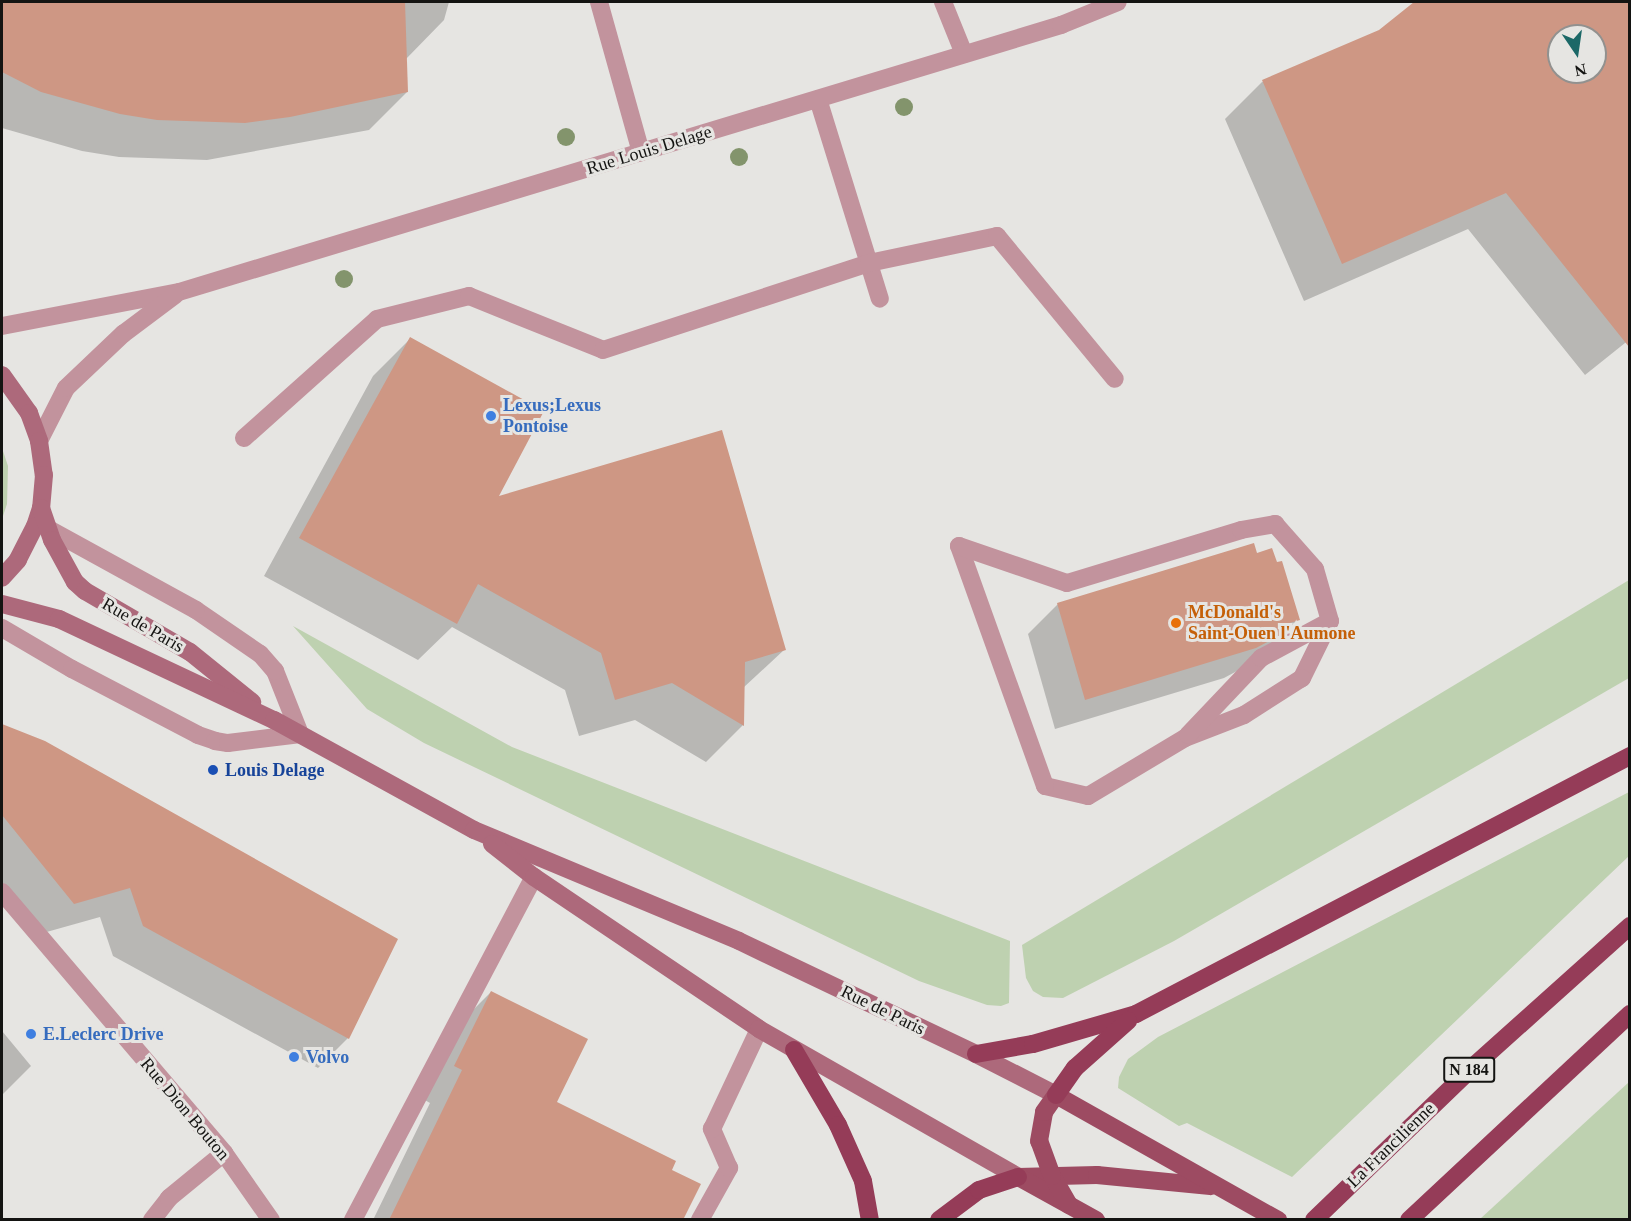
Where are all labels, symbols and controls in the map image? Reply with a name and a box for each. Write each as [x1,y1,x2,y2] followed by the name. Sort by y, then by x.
[1547,24,1607,84] north arrow
[1573,60,1588,80] text: N
[584,121,714,179] street label: Rue Louis Delage
[503,395,601,438] place label: Lexus;Lexus Pontoise
[484,409,498,423] marker: Lexus;Lexus Pontoise
[98,593,188,657] street label: Rue de Paris
[1188,602,1356,644] place label: McDonald's Saint-Ouen l'Aumone
[1169,616,1183,630] marker: McDonald's Saint-Ouen l'Aumone
[225,759,325,781] place label: Louis Delage
[206,763,220,777] marker: Louis Delage
[837,980,929,1040] street label: Rue de Paris
[43,1023,164,1045] place label: E.Leclerc Drive
[24,1027,38,1041] marker: E.Leclerc Drive
[306,1046,349,1068] place label: Volvo
[287,1050,301,1064] marker: Volvo
[136,1053,234,1165] street label: Rue Dion Bouton
[1442,1057,1496,1083] road number: N 184
[1343,1098,1439,1192] street label: La Francilienne

